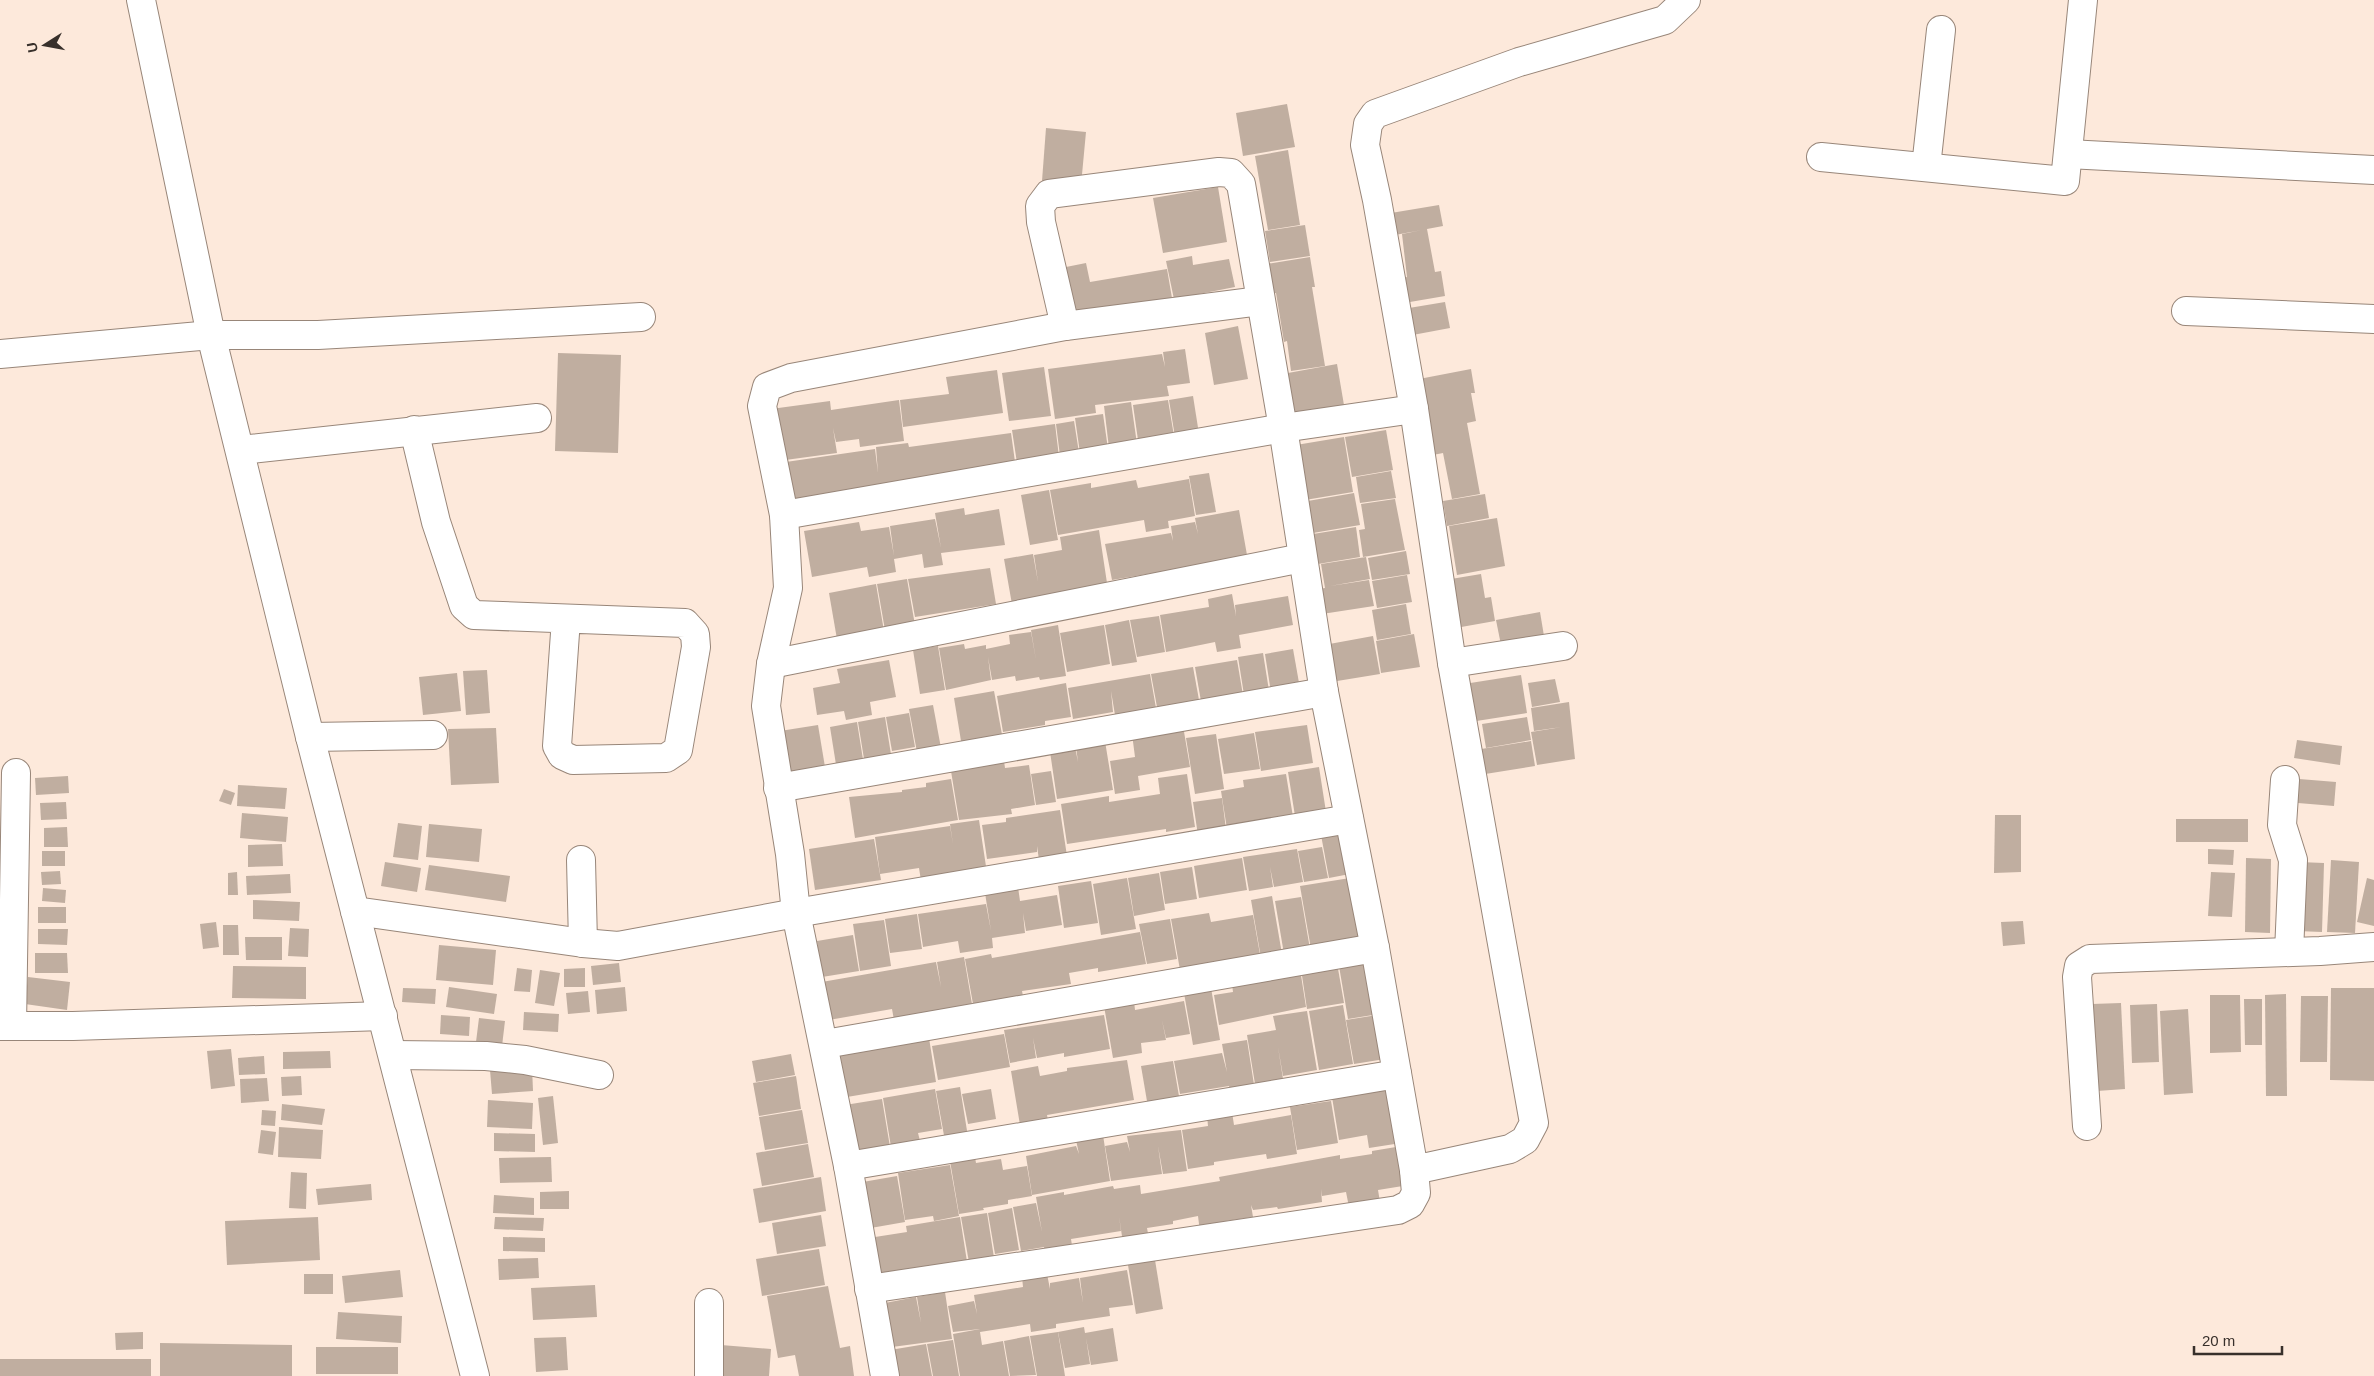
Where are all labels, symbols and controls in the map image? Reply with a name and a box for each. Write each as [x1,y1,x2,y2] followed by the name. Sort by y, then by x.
[20,20,70,70] north arrow
[23,41,41,54] text: U
[2194,1324,2282,1356] scale bar
[2202,1332,2235,1349] text: 20 m

